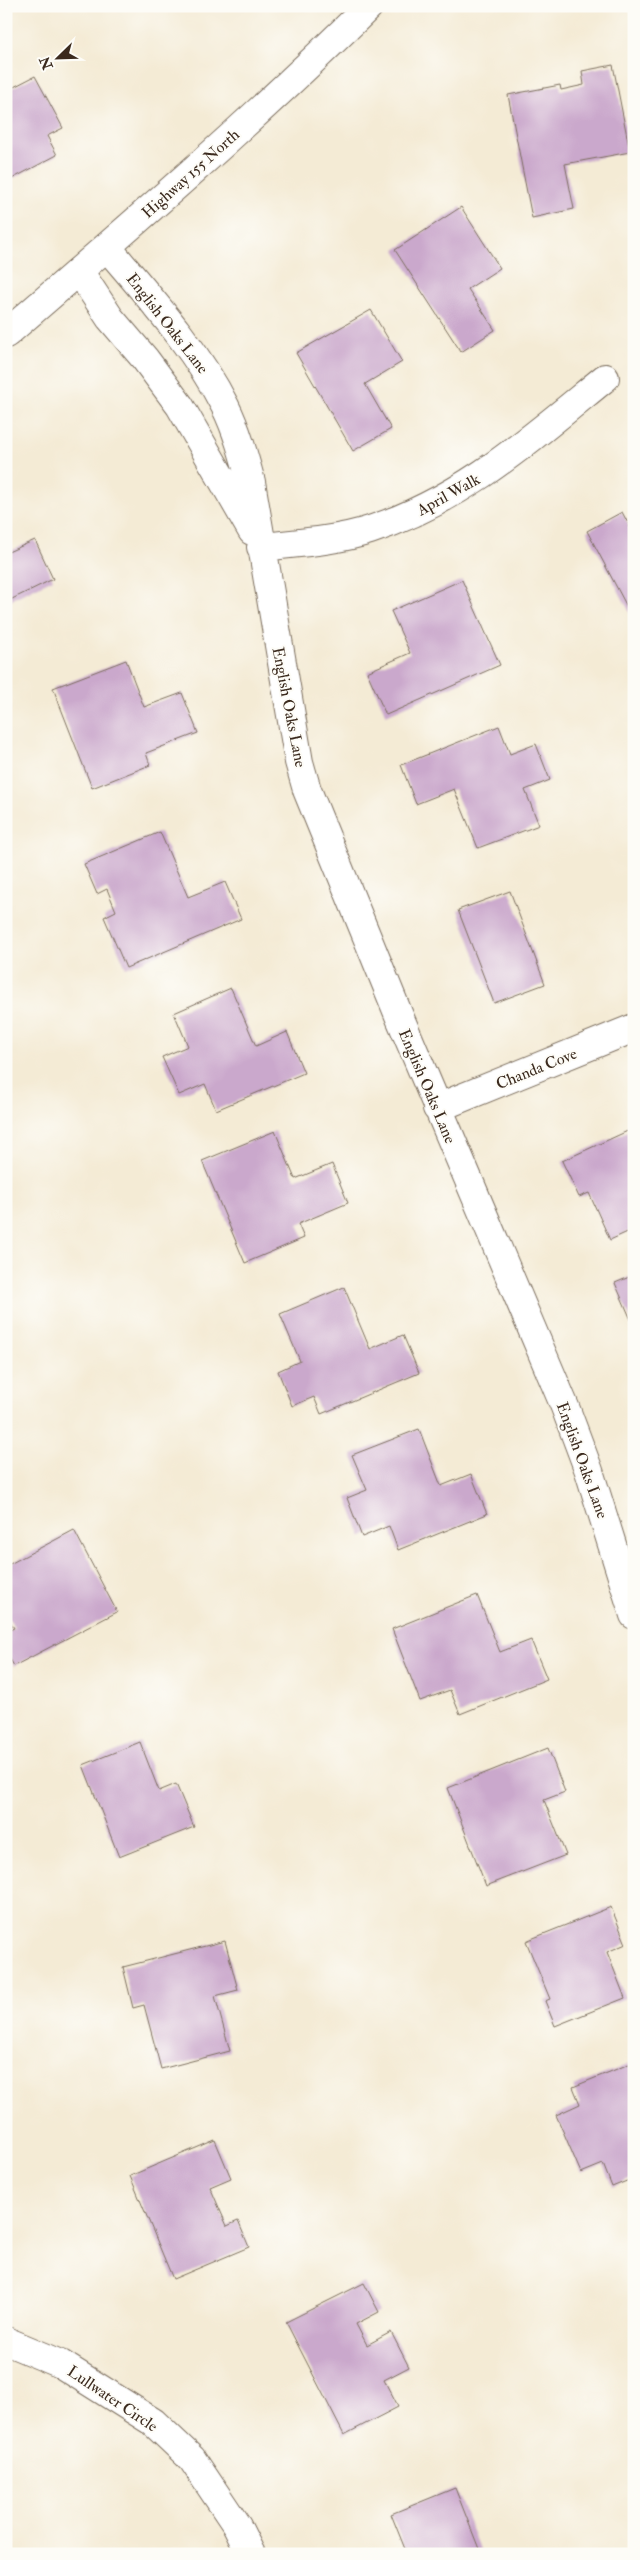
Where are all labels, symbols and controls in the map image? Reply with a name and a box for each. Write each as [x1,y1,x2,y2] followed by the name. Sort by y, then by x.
[32,32,82,82] north arrow
[36,53,57,73] text: N
[138,124,244,223] street label: Highway 155 North
[122,269,213,378] street label: English Oaks Lane
[413,469,484,522] street label: April Walk
[268,645,311,769] street label: English Oaks Lane
[394,1026,460,1147] street label: English Oaks Lane
[493,1044,580,1094] street label: Chanda Cove
[552,1399,612,1522] street label: English Oaks Lane
[64,2361,162,2437] street label: Lullwater Circle

